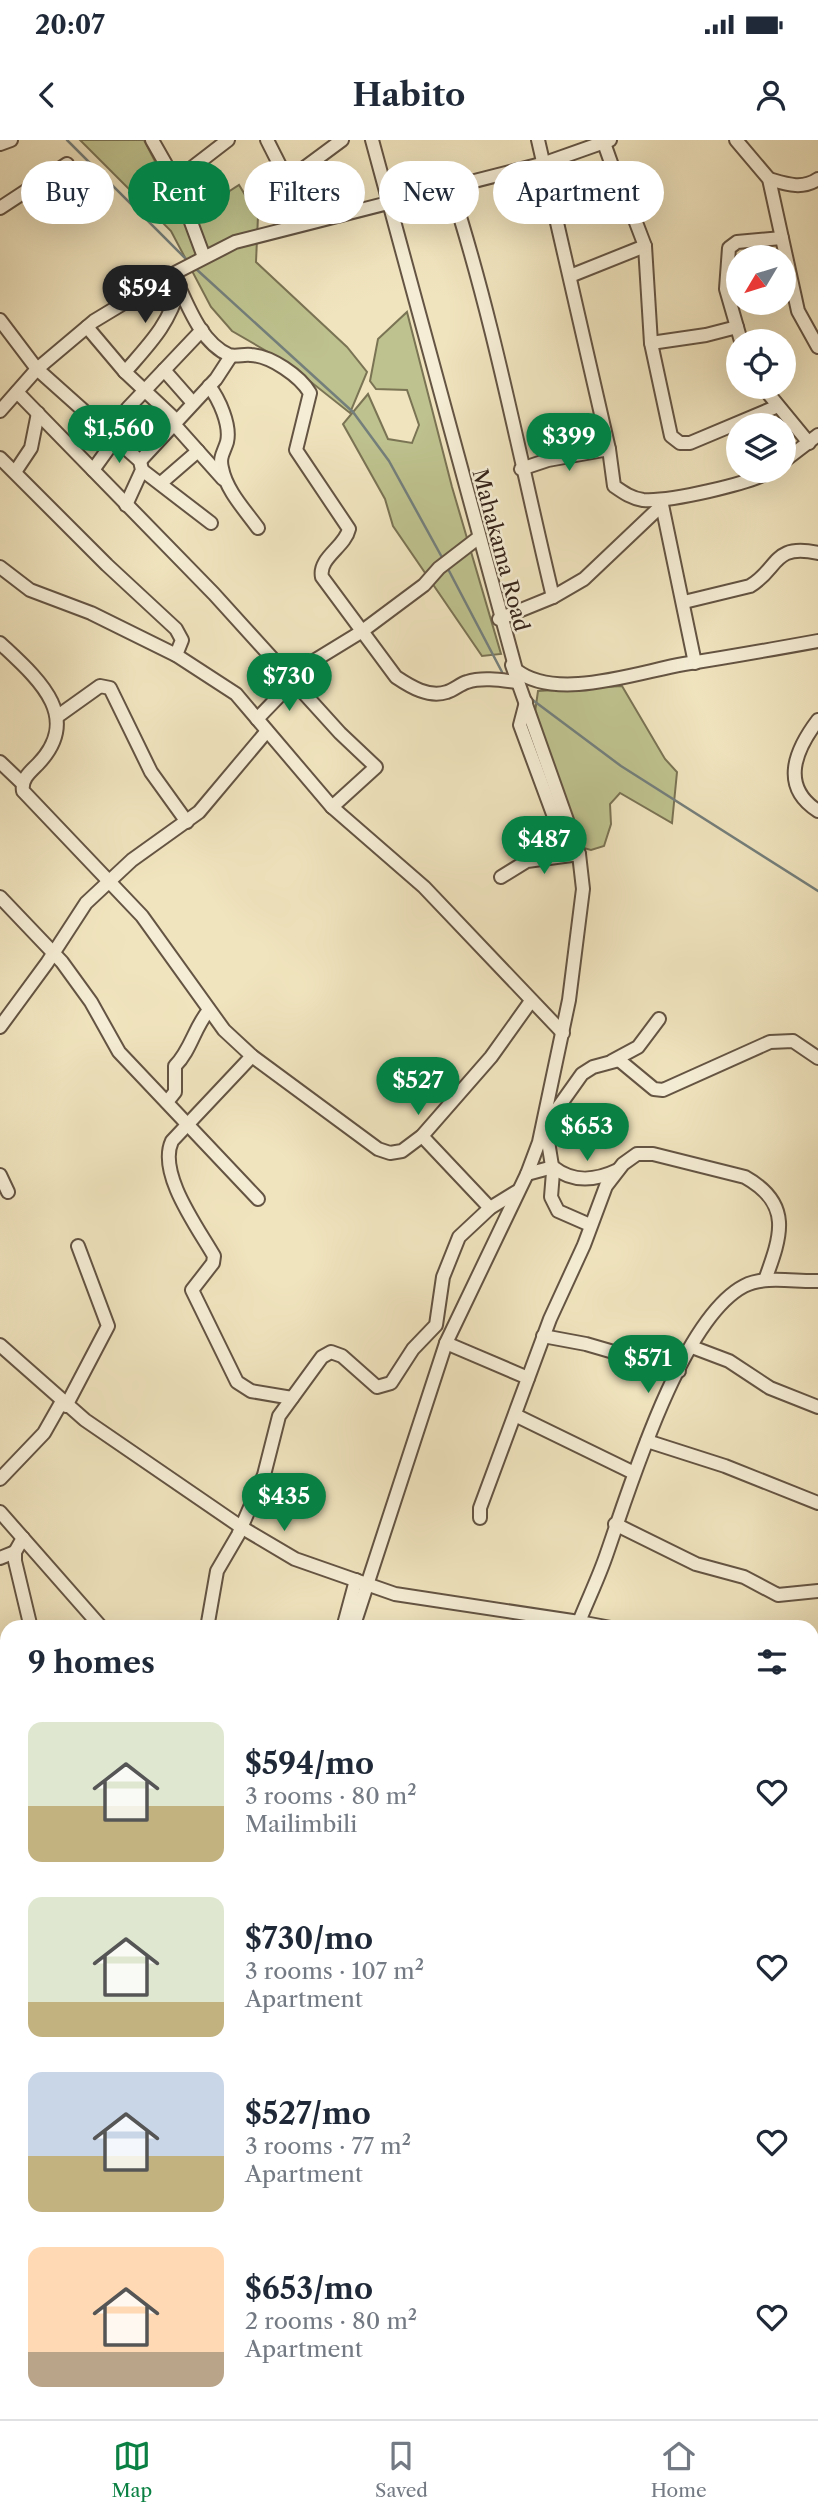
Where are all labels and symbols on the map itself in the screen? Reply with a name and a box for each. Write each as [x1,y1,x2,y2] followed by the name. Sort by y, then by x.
[726,245,796,315] north arrow
[104,265,186,325] pin: $594
[62,406,176,465] pin: $1,560
[528,414,610,473] pin: $399
[467,466,535,634] street label: Mahakama Road
[248,654,330,713] pin: $730
[503,816,585,876] pin: $487
[377,1058,459,1117] pin: $527
[546,1104,628,1163] pin: $653
[607,1336,689,1395] pin: $571
[243,1474,325,1533] pin: $435

